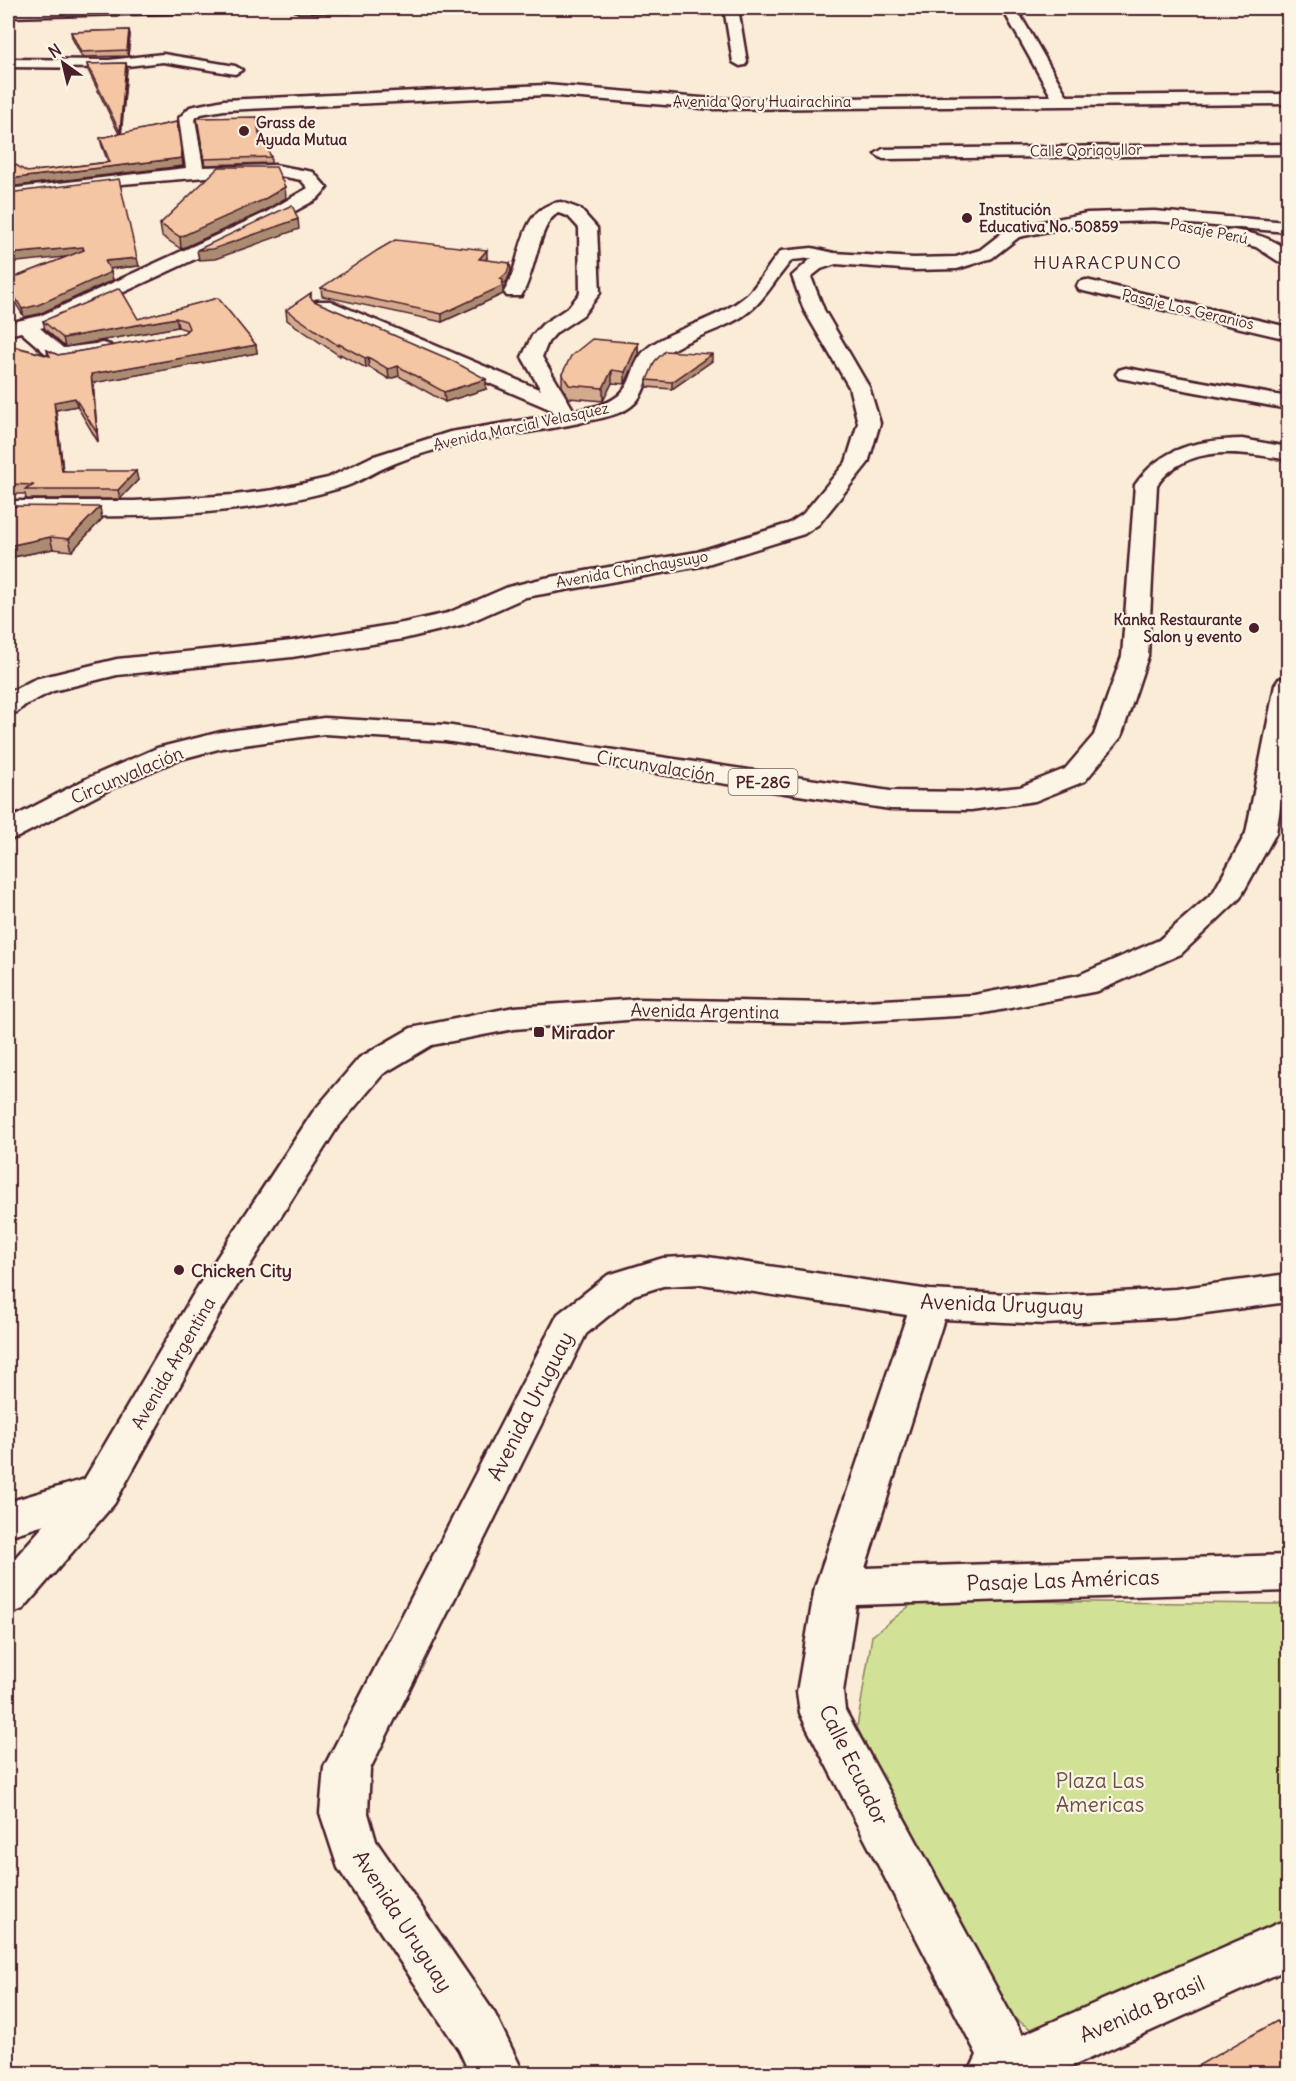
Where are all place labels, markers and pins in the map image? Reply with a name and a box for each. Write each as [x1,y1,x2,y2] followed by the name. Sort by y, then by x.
[256,113,347,150] place label: Grass de Ayuda Mutua
[237,124,251,138] marker: Grass de Ayuda Mutua
[979,200,1119,236] place label: Institución Educativa No. 50859
[960,211,974,225] marker: Institución Educativa No. 50859
[1113,610,1243,647] place label: Kanka Restaurante Salon y evento
[1247,621,1261,635] marker: Kanka Restaurante Salon y evento
[551,1021,616,1044] place label: Mirador
[532,1025,546,1039] marker: Mirador
[191,1259,292,1282] place label: Chicken City
[172,1263,186,1277] marker: Chicken City

